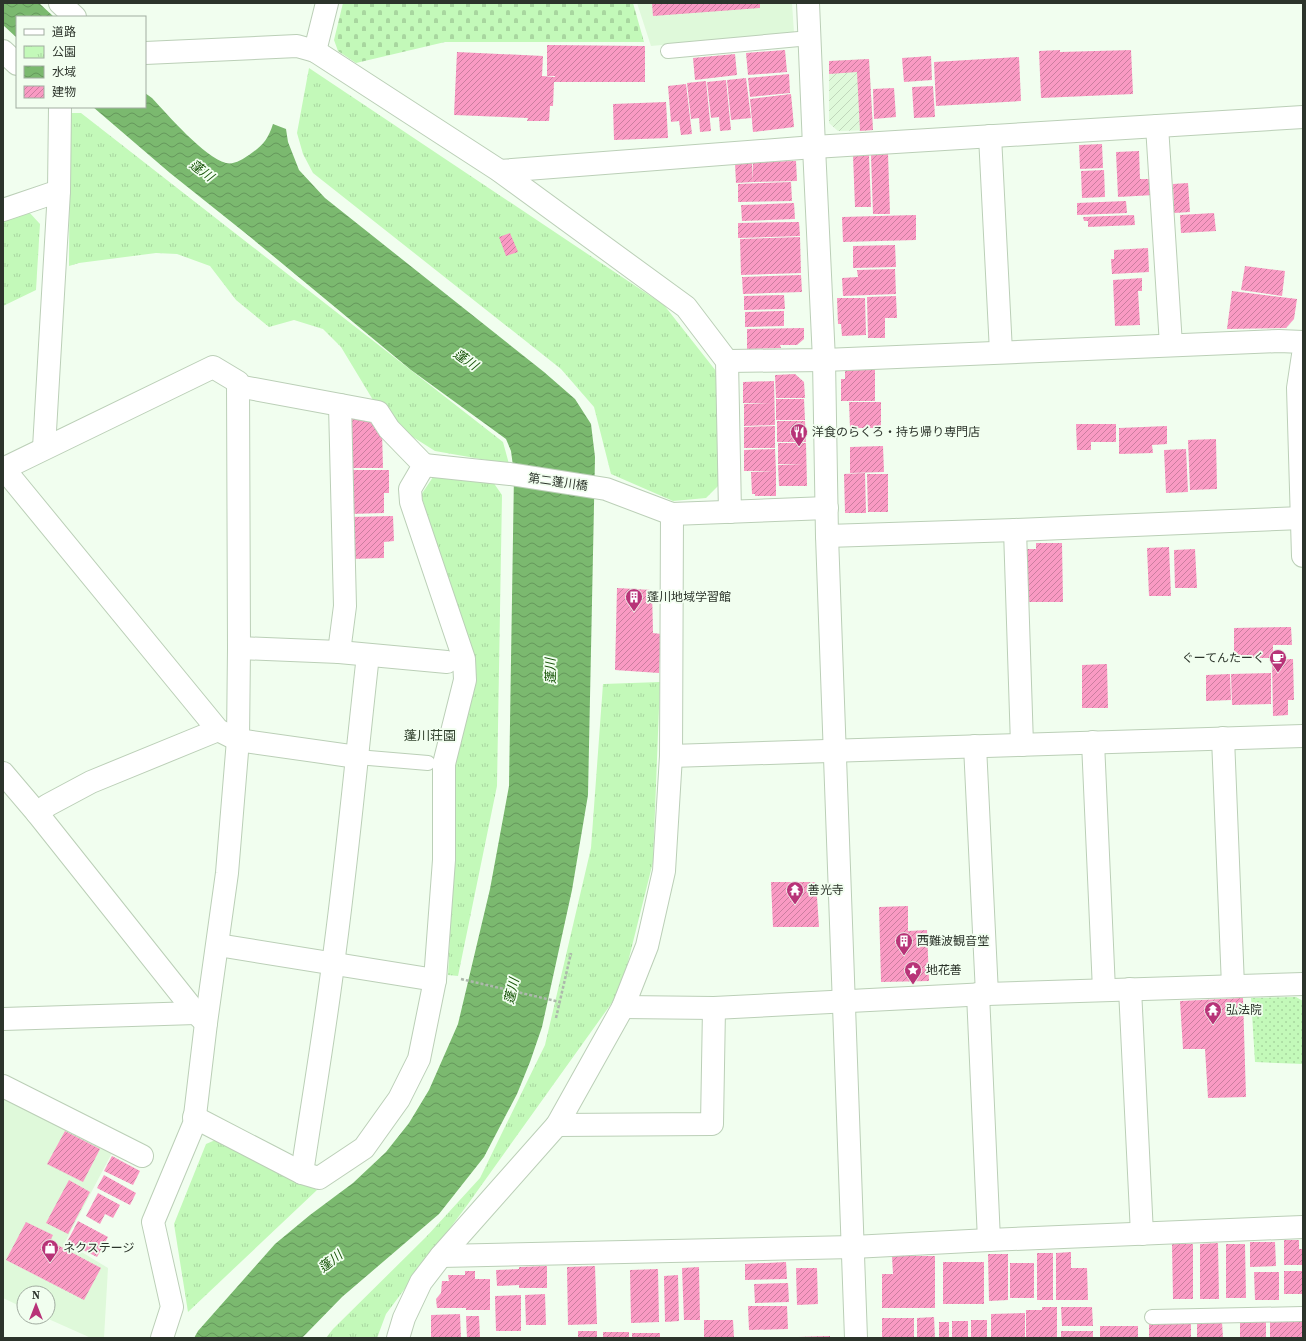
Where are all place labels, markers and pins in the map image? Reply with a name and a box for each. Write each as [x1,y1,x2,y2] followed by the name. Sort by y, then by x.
[789,422,809,447] restaurant icon: 洋食のらくろ・持ち帰り専門店
[812,424,980,440] place label: 洋食のらくろ・持ち帰り専門店
[624,587,644,612] building icon: 蓬川地域学習館
[647,589,731,605] place label: 蓬川地域学習館
[1268,648,1288,673] cafe icon: ぐーてんたーく
[1182,650,1265,666] place label: ぐーてんたーく
[785,880,805,905] temple icon: 善光寺
[808,882,844,898] place label: 善光寺
[894,931,914,956] building icon: 西難波観音堂
[917,933,989,949] place label: 西難波観音堂
[903,960,923,985] place icon: 地花善
[926,962,962,978] place label: 地花善
[1203,1000,1223,1025] temple icon: 弘法院
[1226,1002,1262,1018] place label: 弘法院
[40,1238,60,1263] shop icon: ネクステージ
[63,1240,134,1256] place label: ネクステージ

